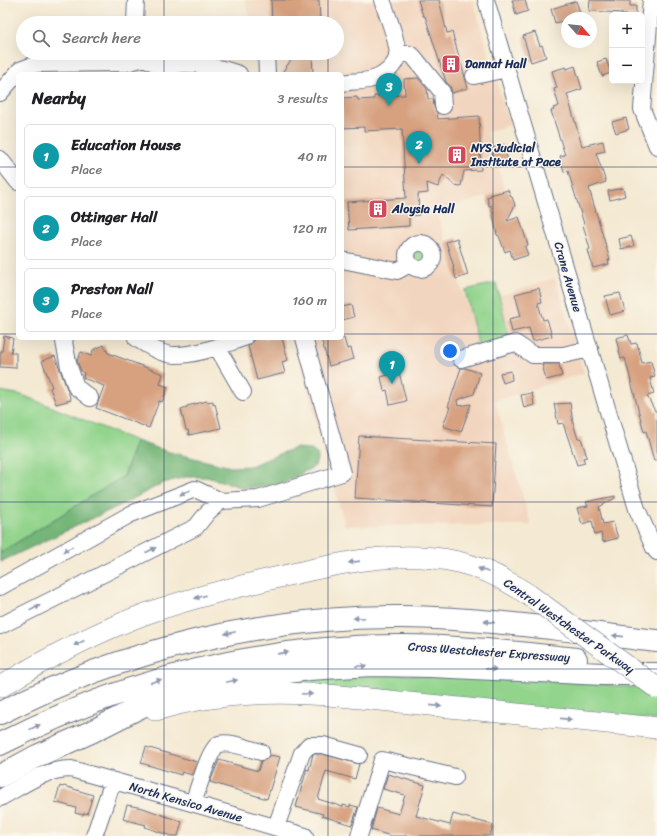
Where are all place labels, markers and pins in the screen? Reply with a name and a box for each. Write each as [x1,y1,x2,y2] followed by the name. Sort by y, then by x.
[440,53,462,75] building icon: Dannat Hall
[465,53,527,75] place label: Dannat Hall
[376,73,402,106] pin: 3
[406,131,432,164] pin: 2
[470,137,561,173] place label: NYS Judicial Institute at Pace
[446,144,468,166] building icon: NYS Judicial Institute at Pace
[367,198,389,220] building icon: Aloysia Hall
[391,198,455,220] place label: Aloysia Hall
[379,351,405,384] pin: 1

